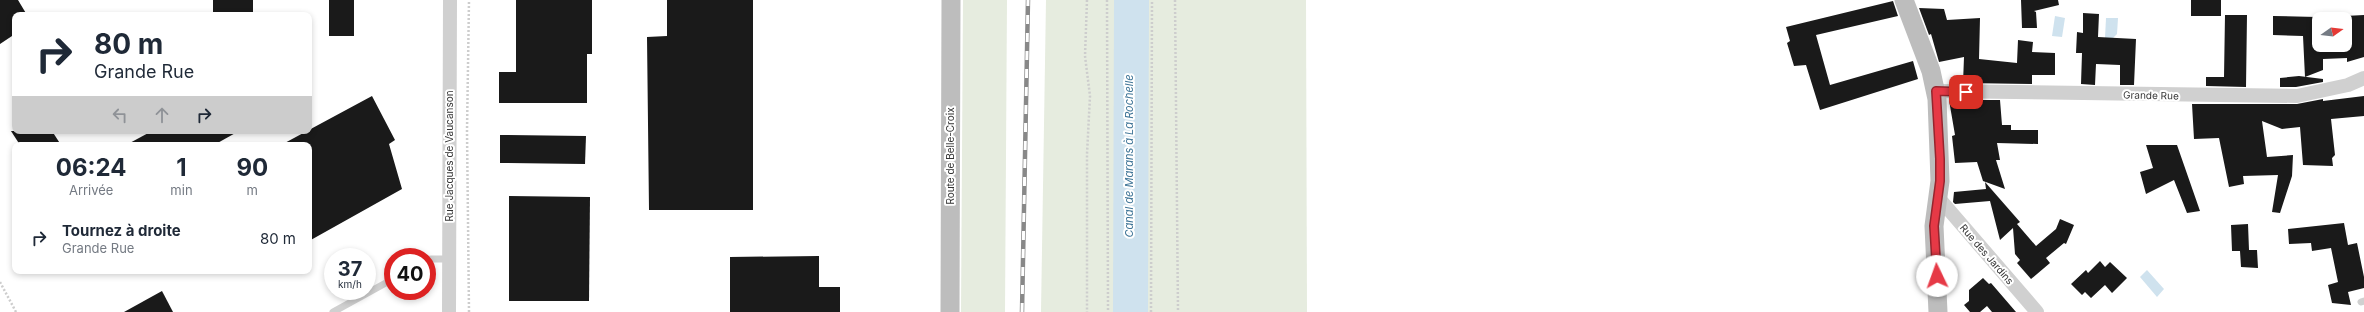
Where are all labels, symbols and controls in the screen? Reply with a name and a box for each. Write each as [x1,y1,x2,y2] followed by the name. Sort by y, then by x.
[2312,12,2352,52] north arrow
[2312,12,2352,52] map controls
[94,27,163,61] text: 80 m
[28,28,80,80] icon: right
[94,61,194,82] text: Grande Rue
[1122,75,1136,237] water label: Canal de Marans à La Rochelle
[1949,75,1983,109] pin
[1955,81,1977,103] icon: arrive
[2123,89,2179,101] street label: Grande Rue
[443,90,455,222] street label: Rue Jacques de Vaucanson
[109,104,131,126] icon: left
[151,104,173,126] icon: ahead
[193,104,215,126] icon: right
[944,107,956,205] street label: Route de Belle-Croix
[56,153,127,182] text: 06:24
[176,153,187,182] text: 1
[236,153,268,182] text: 90
[69,182,113,198] text: Arrivée
[170,182,193,198] text: min
[247,182,258,198] text: m
[62,221,181,240] text: Tournez à droite
[1958,221,2016,287] street label: Rue des Jardins
[28,227,50,249] icon: right
[260,229,296,248] text: 80 m
[62,240,134,256] text: Grande Rue
[384,248,436,300] speed limit sign: 40
[1916,255,1958,297] position arrow
[338,257,362,281] text: 37
[338,278,362,290] text: km/h

